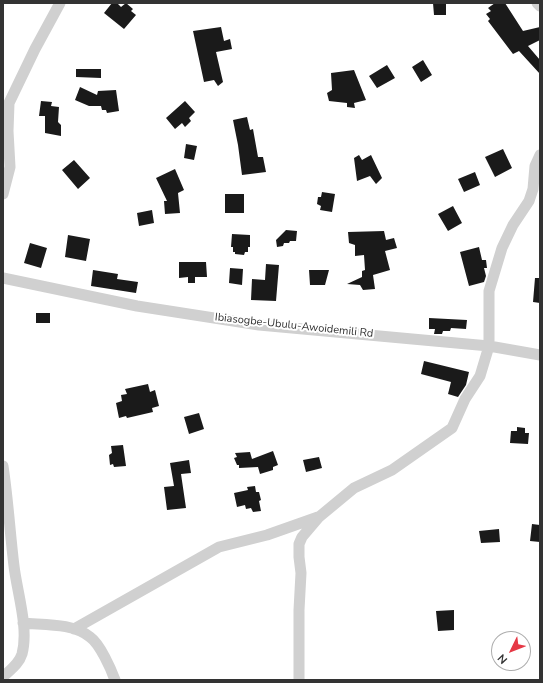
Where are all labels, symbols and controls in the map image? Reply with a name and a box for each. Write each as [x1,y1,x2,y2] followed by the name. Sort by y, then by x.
[214,311,374,341] street label: Ibiasogbe-Ubulu-Awoidemili Rd
[491,631,531,671] north arrow
[494,651,511,667] text: N

